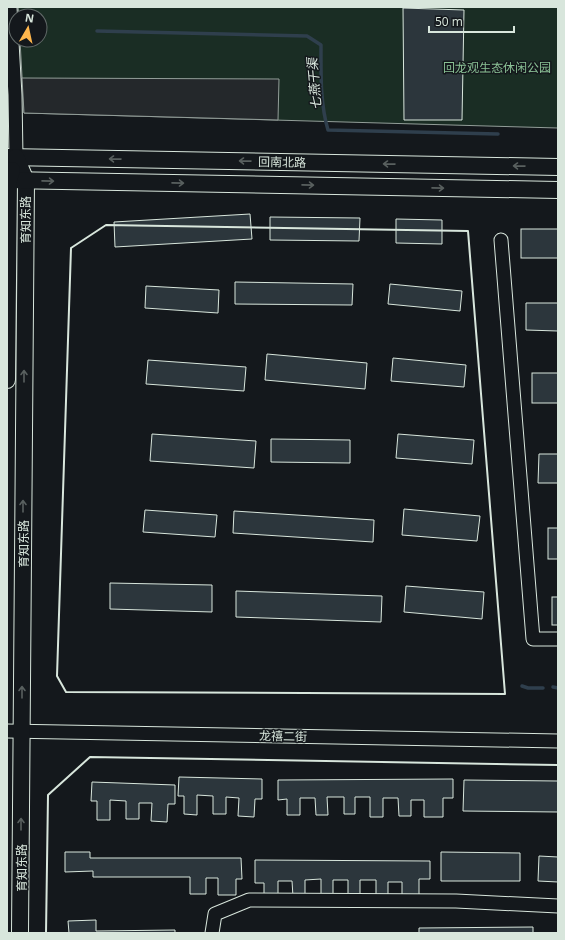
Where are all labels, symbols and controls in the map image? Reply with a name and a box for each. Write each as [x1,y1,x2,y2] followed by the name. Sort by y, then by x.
[8,8,48,48] north arrow
[429,8,514,34] scale bar
[24,10,35,26] text: N
[435,13,463,30] text: 50 m
[303,55,325,111] water label: 七燕干渠
[443,59,551,76] park label: 回龙观生态休闲公园
[258,153,306,171] street label: 回南北路
[109,155,122,163] one-way arrow
[239,157,252,165] one-way arrow
[383,160,396,168] one-way arrow
[513,162,526,170] one-way arrow
[41,177,54,185] one-way arrow
[171,179,184,187] one-way arrow
[301,182,314,189] one-way arrow
[431,184,444,191] one-way arrow
[17,196,34,244] street label: 育知东路
[20,370,28,383] one-way arrow
[19,500,27,513] one-way arrow
[15,520,32,568] street label: 育知东路
[18,686,26,699] one-way arrow
[259,727,307,745] street label: 龙禧二街
[17,818,25,831] one-way arrow
[13,844,30,892] street label: 育知东路

